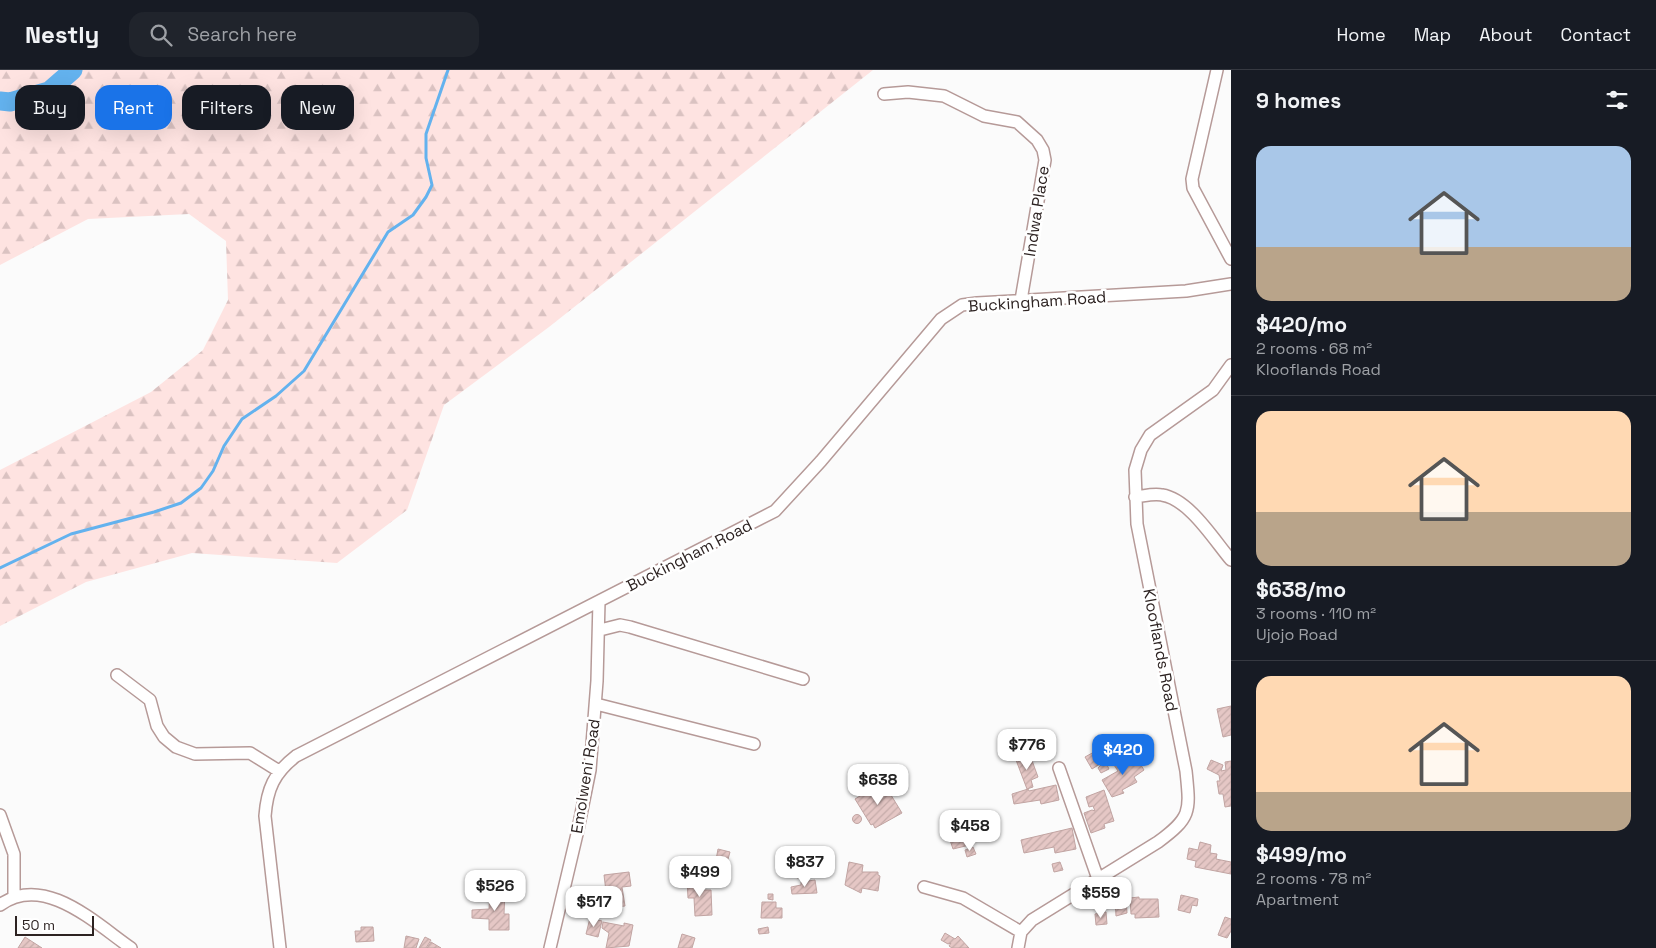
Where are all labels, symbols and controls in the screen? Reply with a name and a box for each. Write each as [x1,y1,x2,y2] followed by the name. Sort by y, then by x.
[129,12,479,57] search box
[25,19,99,50] text: Nestly
[147,21,175,49] icon: search
[187,22,297,47] text: Search here
[1337,23,1386,46] text: Home
[1414,23,1451,46] text: Map
[1479,23,1533,46] text: About
[1561,23,1631,46] text: Contact
[15,85,85,130] chip: Buy
[95,85,172,130] chip: Rent
[182,85,271,130] chip: Filters
[281,85,354,130] chip: New
[1603,86,1631,114] icon: filters
[1256,87,1341,114] text: 9 homes
[1019,164,1054,258] street label: Indwa Place
[1399,178,1489,268] icon: home
[967,286,1107,317] street label: Buckingham Road
[1256,311,1347,338] text: $420/mo
[1256,338,1372,359] text: 2 rooms · 68 m²
[1256,359,1381,380] text: Klooflands Road
[1399,444,1489,534] icon: home
[623,515,756,596] street label: Buckingham Road
[1256,576,1346,603] text: $638/mo
[1138,587,1183,713] street label: Klooflands Road
[1256,603,1376,624] text: 3 rooms · 110 m²
[1256,624,1338,645] text: Ujojo Road
[1399,709,1489,799] icon: home
[566,717,605,835] street label: Emolweni Road
[997,728,1057,771] pin: $776
[1008,734,1046,755] text: $776
[1093,734,1153,776] pin: $420
[1103,739,1143,760] text: $420
[848,764,908,806] pin: $638
[859,769,897,790] text: $638
[940,810,1000,852] pin: $458
[950,815,990,836] text: $458
[1256,841,1347,868] text: $499/mo
[775,846,835,888] pin: $837
[786,851,824,872] text: $837
[670,856,730,898] pin: $499
[680,861,720,882] text: $499
[1256,868,1371,889] text: 2 rooms · 78 m²
[465,870,525,912] pin: $526
[476,875,514,896] text: $526
[1071,876,1131,919] pin: $559
[1082,882,1120,903] text: $559
[564,886,624,928] pin: $517
[1256,889,1339,910] text: Apartment
[576,891,612,912] text: $517
[15,913,94,936] scale bar
[22,916,55,934] text: 50 m

